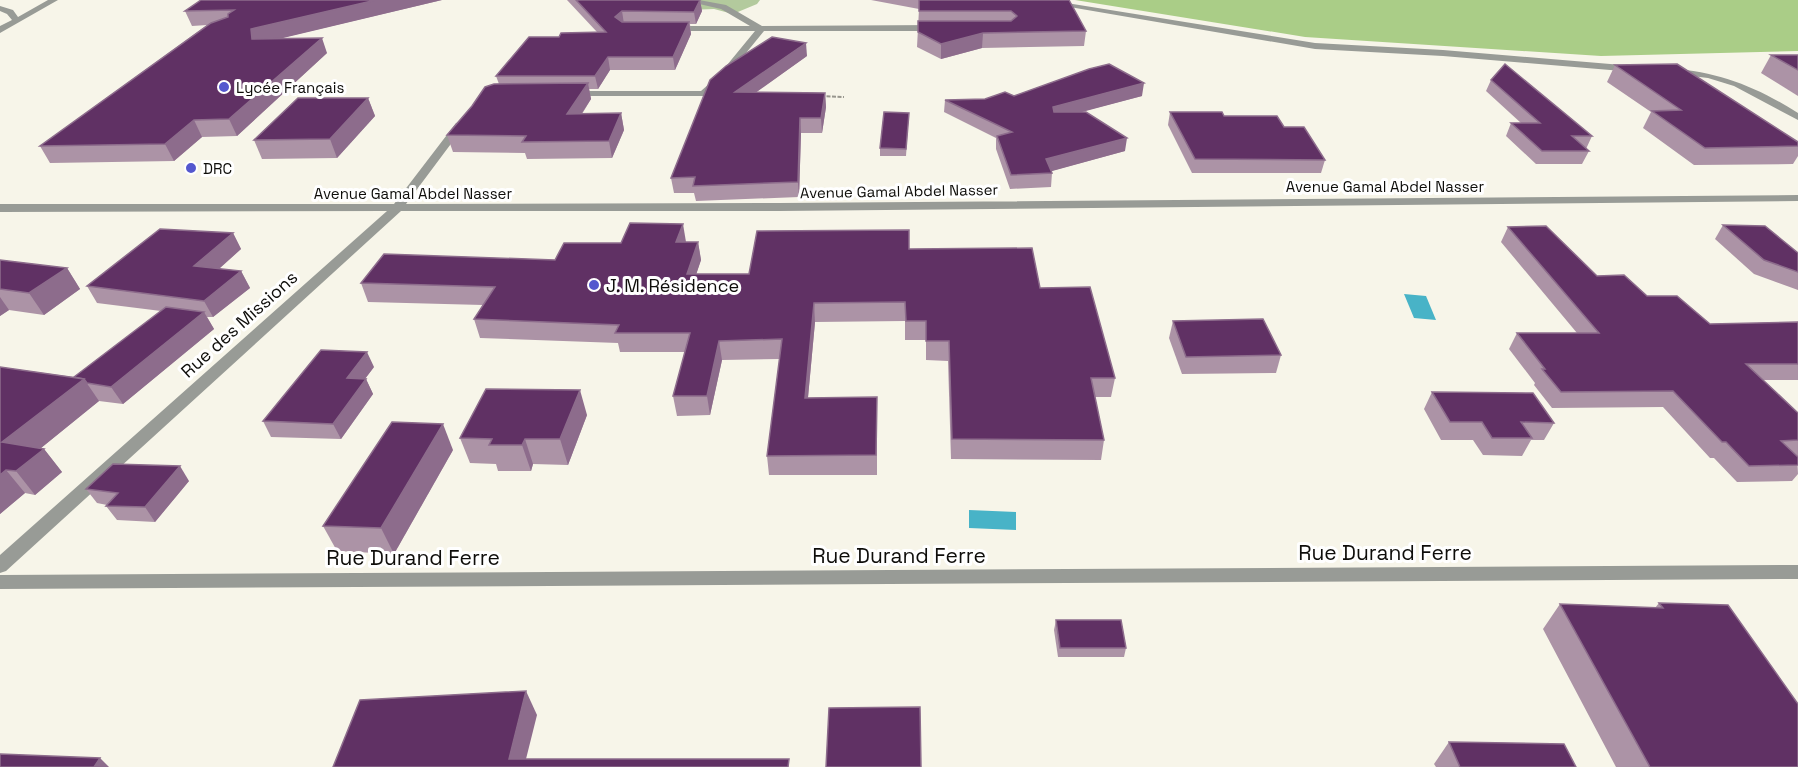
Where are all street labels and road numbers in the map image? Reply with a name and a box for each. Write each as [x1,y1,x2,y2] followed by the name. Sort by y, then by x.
[1286,177,1484,196] street label: Avenue Gamal Abdel Nasser
[800,180,999,202] street label: Avenue Gamal Abdel Nasser
[314,184,512,203] street label: Avenue Gamal Abdel Nasser
[176,266,302,382] street label: Rue des Missions
[1298,539,1472,566] street label: Rue Durand Ferre
[812,542,986,569] street label: Rue Durand Ferre
[326,544,500,571] street label: Rue Durand Ferre

